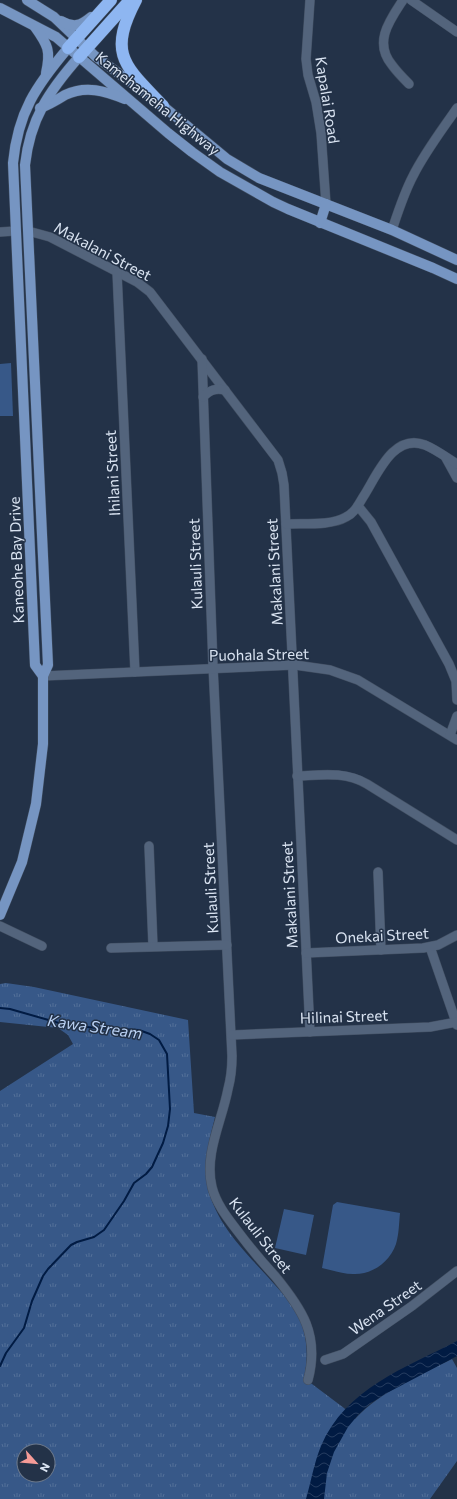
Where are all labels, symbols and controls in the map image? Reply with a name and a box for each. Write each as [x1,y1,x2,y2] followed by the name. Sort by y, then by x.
[92,47,224,159] street label: Kamehameha Highway
[312,55,344,145] street label: Kapalai Road
[51,218,155,284] street label: Makalani Street
[101,430,123,516] street label: Ihilani Street
[5,496,27,624] street label: Kaneohe Bay Drive
[184,518,206,610] street label: Kulauli Street
[262,518,286,626] street label: Makalani Street
[209,644,309,664] street label: Puohala Street
[277,841,301,949] street label: Makalani Street
[199,842,221,934] street label: Kulauli Street
[335,924,429,946] street label: Onekai Street
[300,1005,388,1027] street label: Hilinai Street
[46,1010,144,1042] water label: Kawa Stream
[226,1194,296,1276] street label: Kulauli Street
[345,1276,425,1338] street label: Wena Street
[16,1443,56,1483] north arrow
[38,1461,53,1474] text: N

